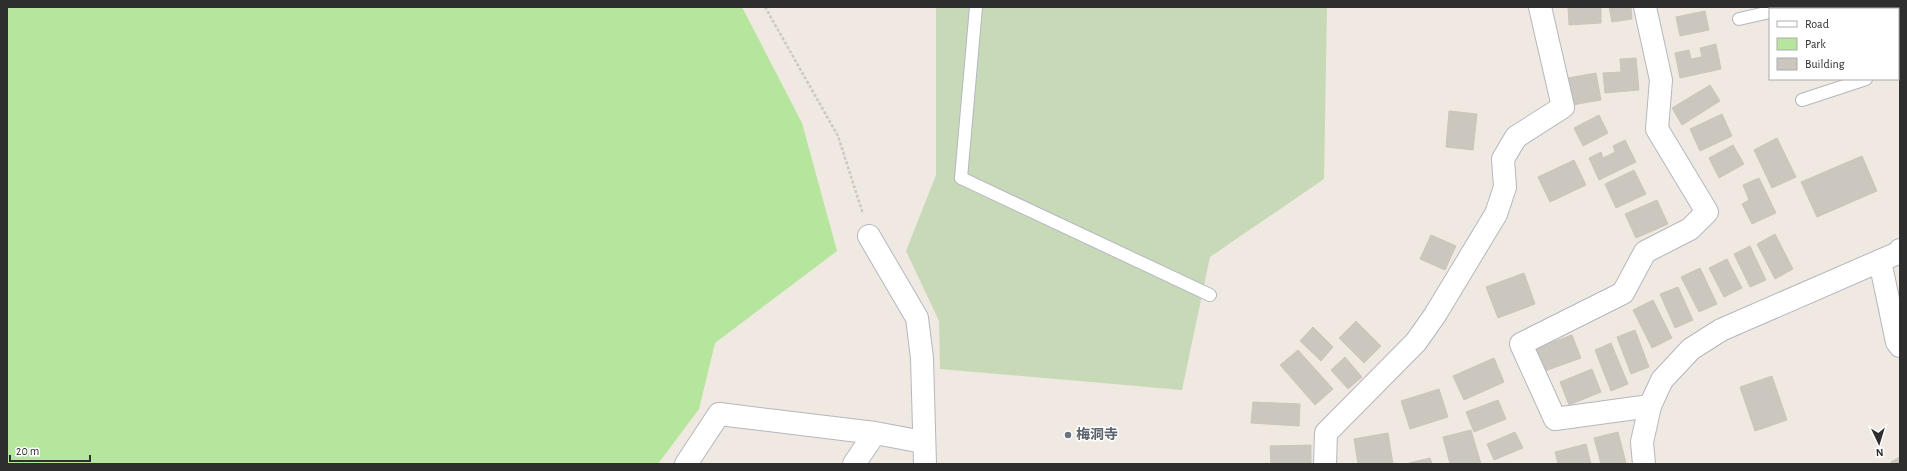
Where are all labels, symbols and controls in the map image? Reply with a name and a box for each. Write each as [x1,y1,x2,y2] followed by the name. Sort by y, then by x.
[1769,8,1899,80] legend
[1805,18,1829,30] text: Road
[1805,38,1826,50] text: Park
[1805,58,1845,70] text: Building
[1859,423,1899,463] north arrow
[1076,426,1118,442] place label: 梅洞寺
[1063,430,1073,440] marker: 梅洞寺
[10,437,90,463] scale bar
[16,445,39,457] text: 20 m
[1875,447,1884,458] text: N

